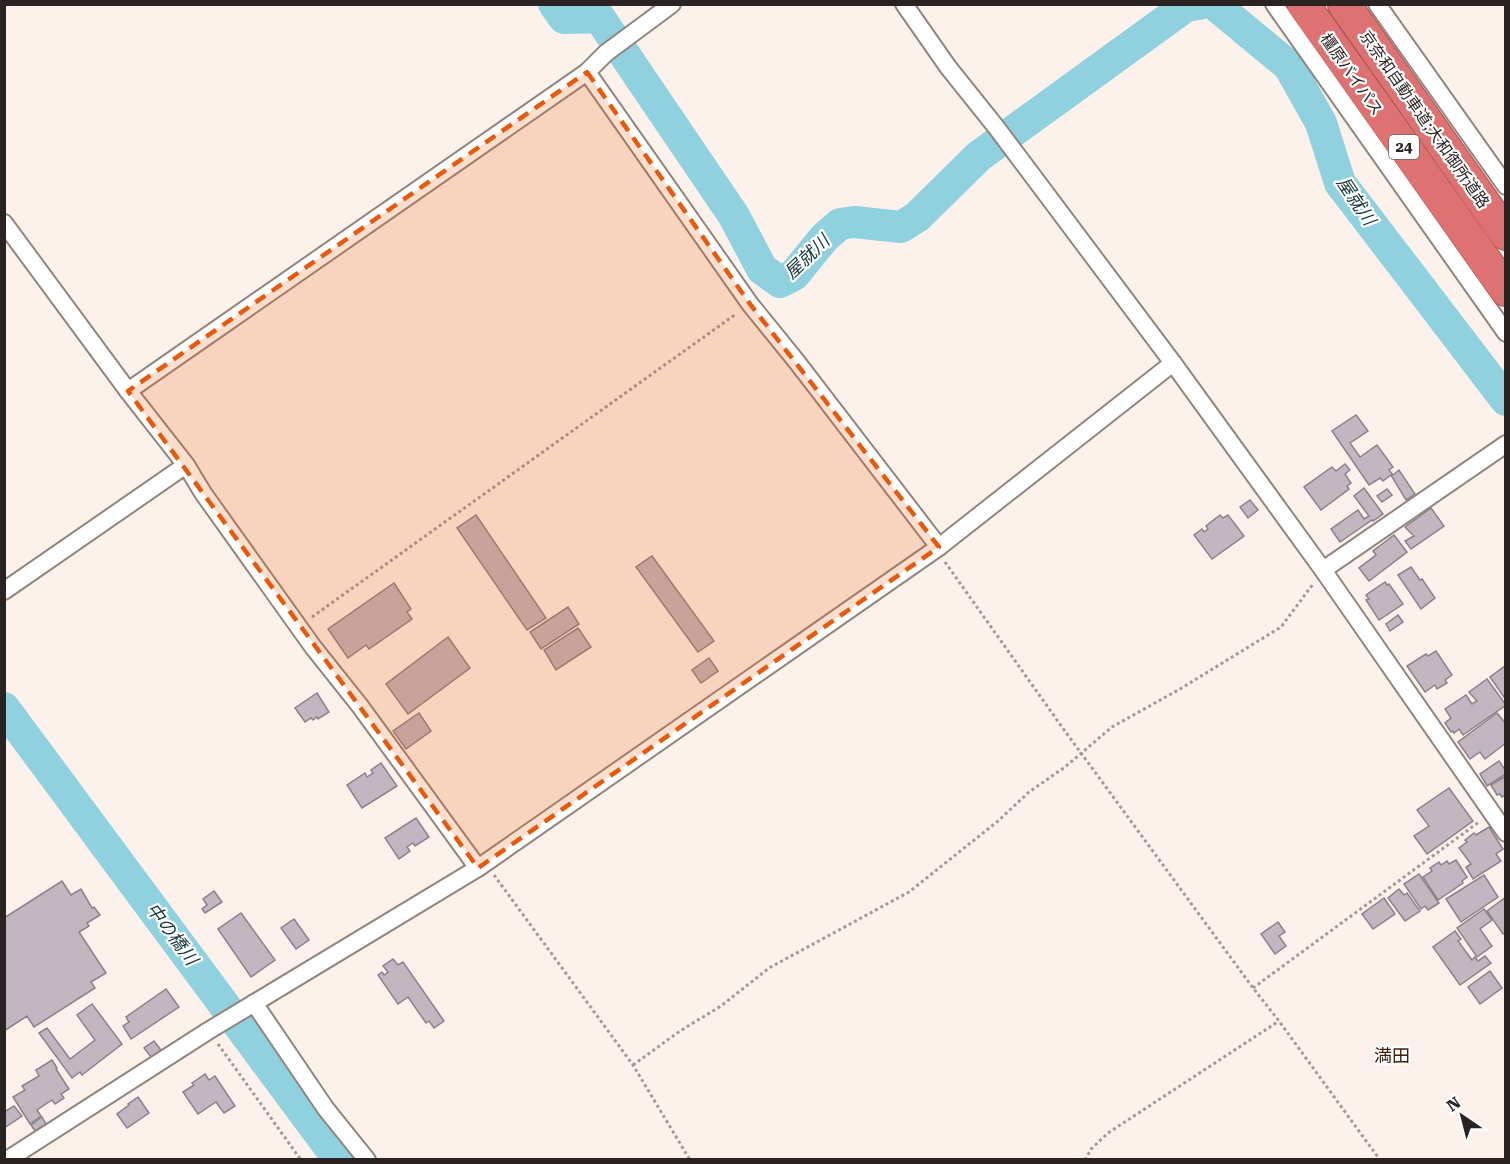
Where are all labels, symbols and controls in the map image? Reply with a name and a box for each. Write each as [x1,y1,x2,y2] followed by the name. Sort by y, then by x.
[1356,27,1493,212] street label: 京奈和自動車道;大和御所道路
[1316,30,1387,119] street label: 橿原バイパス
[1389,135,1419,159] road number: 24
[1333,172,1381,231] water label: 屋就川
[780,229,835,283] water label: 屋就川
[142,899,204,970] water label: 中の橋川
[1374,1045,1410,1066] district label: 満田
[1432,1086,1492,1146] north arrow
[1443,1093,1464,1115] text: N

